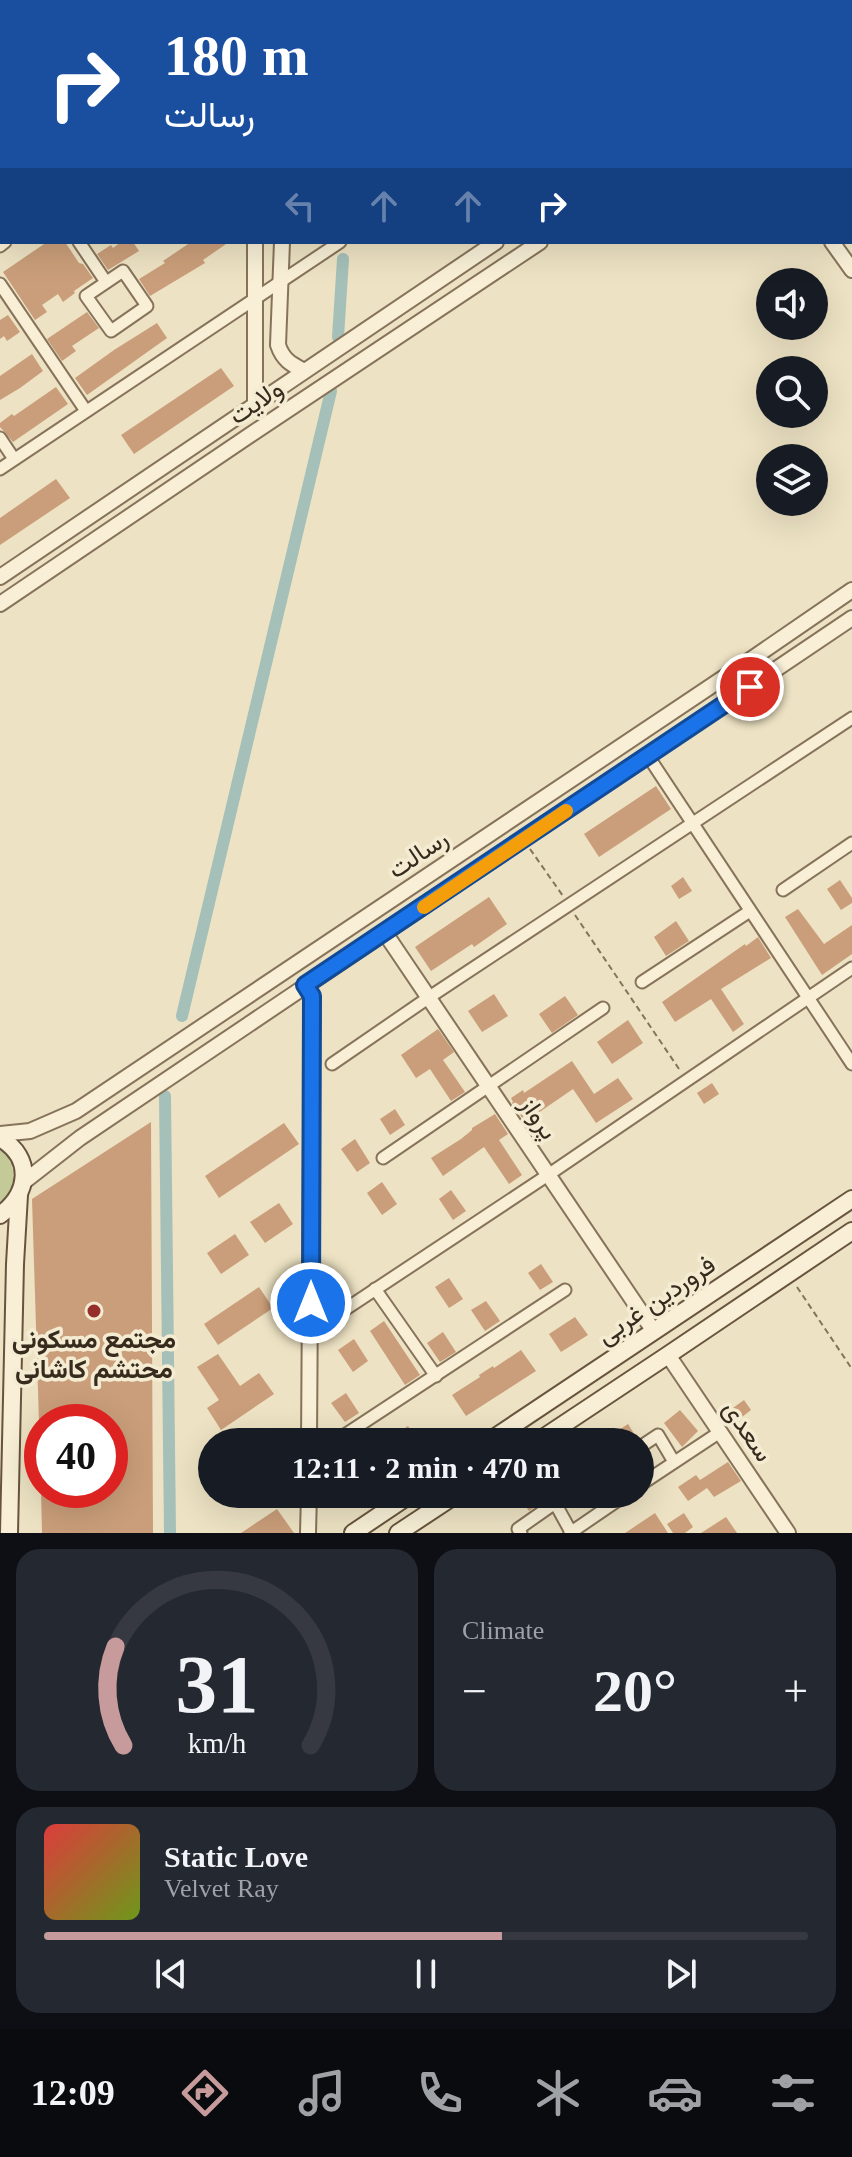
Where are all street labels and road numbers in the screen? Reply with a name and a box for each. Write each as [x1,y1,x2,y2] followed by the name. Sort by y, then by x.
[224,374,289,431] street label: ولایت
[383,824,454,885] street label: رسالت
[511,1090,564,1146] street label: پرواز
[591,1250,721,1351] street label: فروردین غربی
[716,1395,779,1468] street label: سعدی

